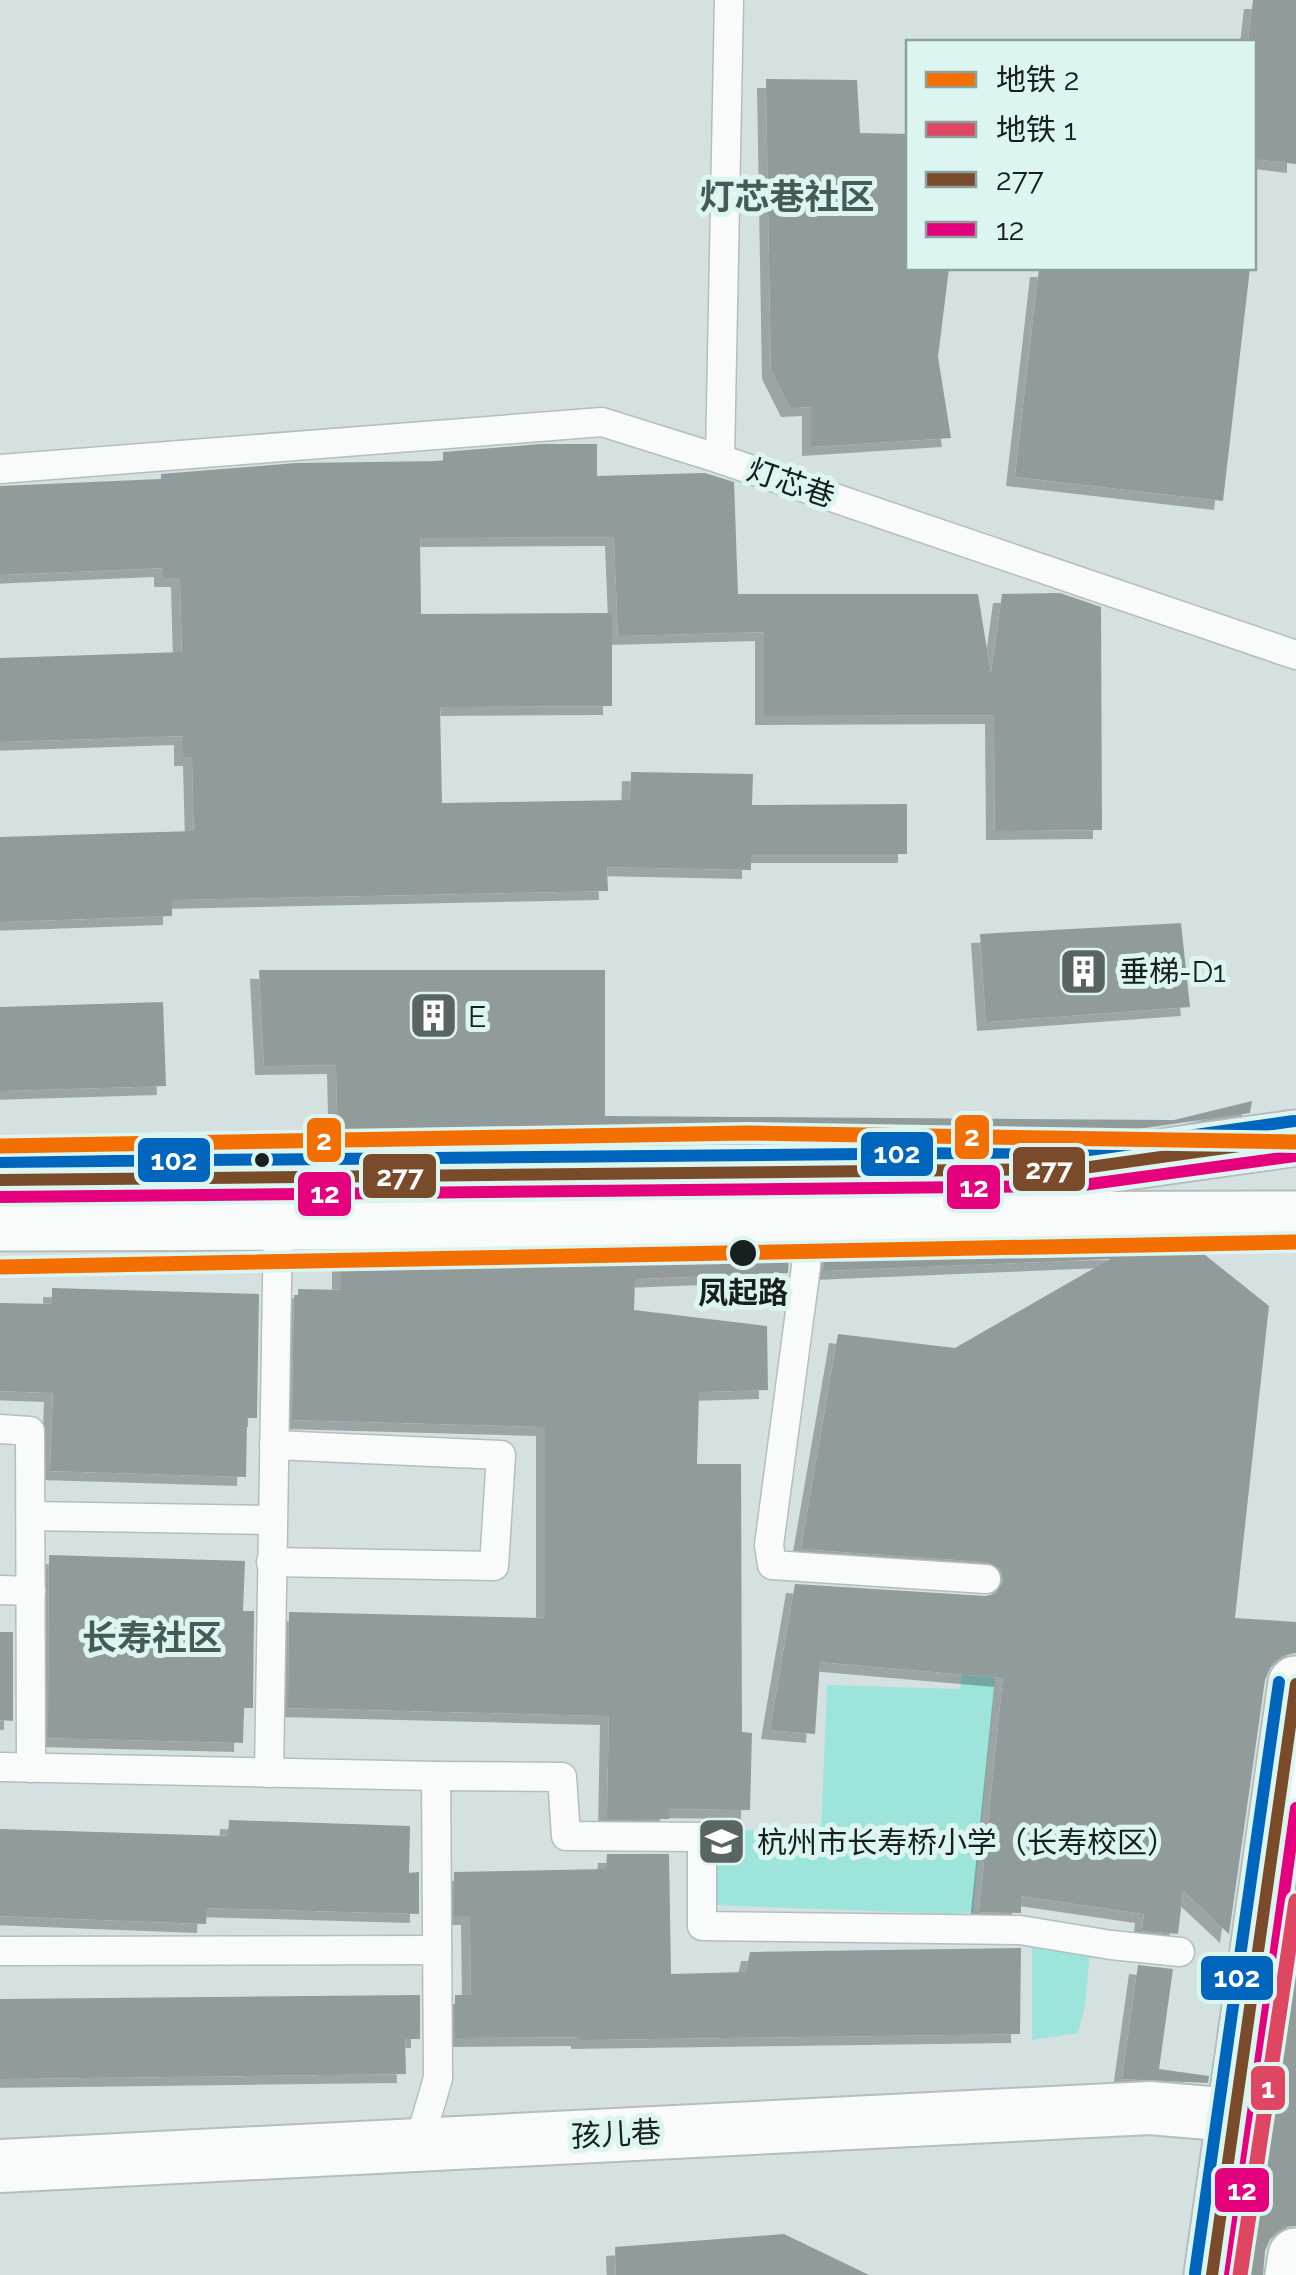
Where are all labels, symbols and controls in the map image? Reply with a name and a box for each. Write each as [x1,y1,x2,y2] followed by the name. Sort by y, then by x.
[906,40,1256,270] legend
[996,62,1079,97] text: 地铁 2
[996,112,1077,147] text: 地铁 1
[996,162,1044,197] text: 277
[699,176,875,217] district label: 灯芯巷社区
[996,212,1024,247] text: 12
[743,452,839,514] street label: 灯芯巷
[1058,945,1110,997] building icon: 垂梯-D1
[1119,954,1226,989] place label: 垂梯-D1
[407,990,459,1042] building icon: E
[468,999,486,1034] place label: E
[953,1113,991,1161] line badge: 2
[305,1116,343,1164] line badge: 2
[964,1120,980,1153] text: 2
[316,1124,332,1157] text: 2
[859,1130,935,1178] line badge: 102
[136,1136,212,1184] line badge: 102
[874,1137,920,1170] text: 102
[151,1144,197,1177] text: 102
[1011,1145,1087,1193] line badge: 277
[252,1150,272,1170] unlabelled marker
[361,1152,438,1200] line badge: 277
[1025,1153,1073,1186] text: 277
[376,1160,424,1193] text: 277
[945,1163,1002,1211] line badge: 12
[296,1170,353,1218] line badge: 12
[959,1171,989,1204] text: 12
[310,1177,340,1210] text: 12
[727,1237,759,1269] marker: 凤起路
[698,1275,788,1310] place label: 凤起路
[82,1617,222,1658] district label: 长寿社区
[696,1816,748,1868] school or university icon: 杭州市长寿桥小学（长寿校区）
[757,1825,1177,1860] place label: 杭州市长寿桥小学（长寿校区）
[1199,1954,1275,2002] line badge: 102
[1214,1961,1260,1994] text: 102
[1249,2064,1287,2112] line badge: 1
[1261,2072,1275,2105] text: 1
[570,2114,662,2154] street label: 孩儿巷
[1213,2166,1271,2214] line badge: 12
[1227,2174,1257,2207] text: 12

